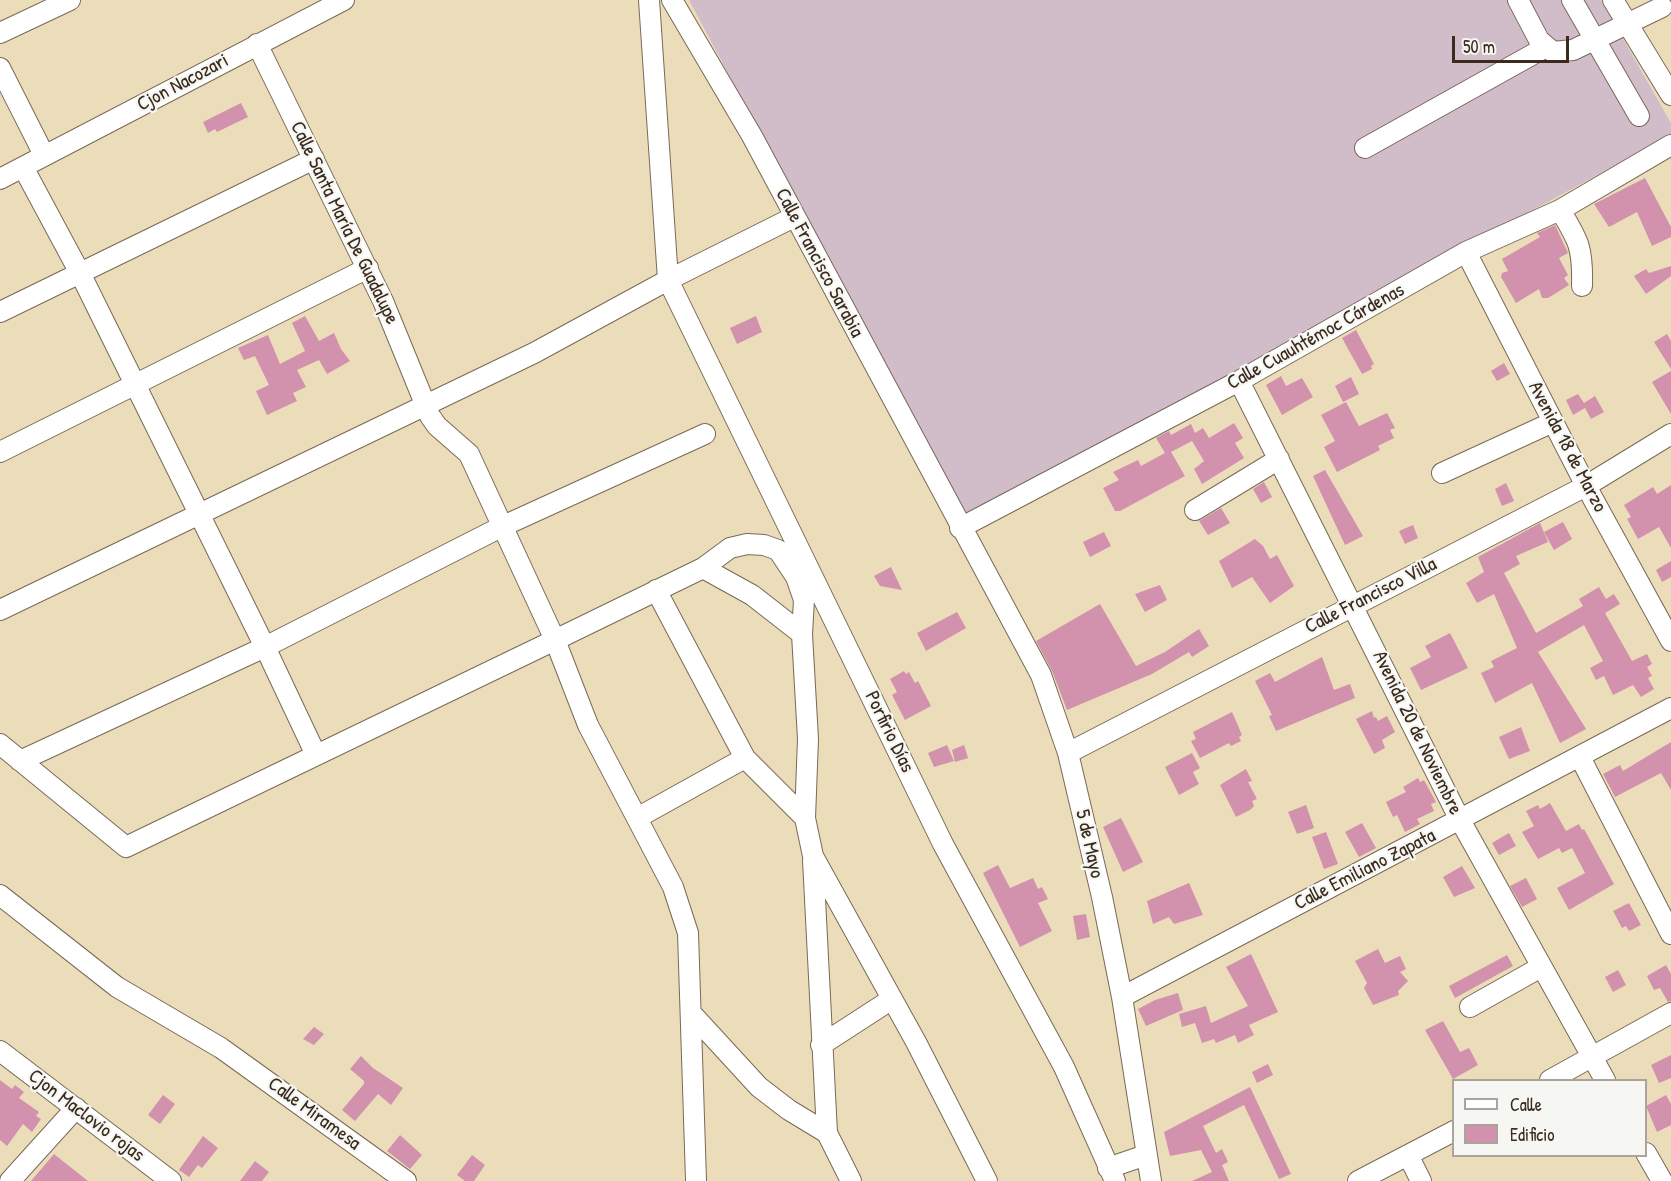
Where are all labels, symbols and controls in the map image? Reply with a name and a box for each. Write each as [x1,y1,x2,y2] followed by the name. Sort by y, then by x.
[1455,24,1572,62] scale bar
[1463,34,1495,59] text: 50 m
[133,49,233,117] street label: Cjon Nacozari
[284,118,404,328] street label: Calle Santa María De Guadalupe
[770,184,868,342] street label: Calle Francisco Sarabia
[1223,278,1409,396] street label: Calle Cuauhtémoc Cárdenas
[1523,378,1611,516] street label: Avenida 18 de Marzo
[1301,552,1441,640] street label: Calle Francisco Villa
[1367,647,1467,819] street label: Avenida 20 de Noviembre
[859,687,919,777] street label: Porfirio Días
[1069,807,1109,881] street label: 5 de Mayo
[1290,824,1440,916] street label: Calle Emiliano Zapata
[23,1064,149,1168] street label: Cjon Maclovio rojas
[263,1072,365,1156] street label: Calle Miramesa
[1452,1079,1647,1157] legend
[1510,1092,1542,1117] text: Calle
[1510,1122,1554,1147] text: Edificio

